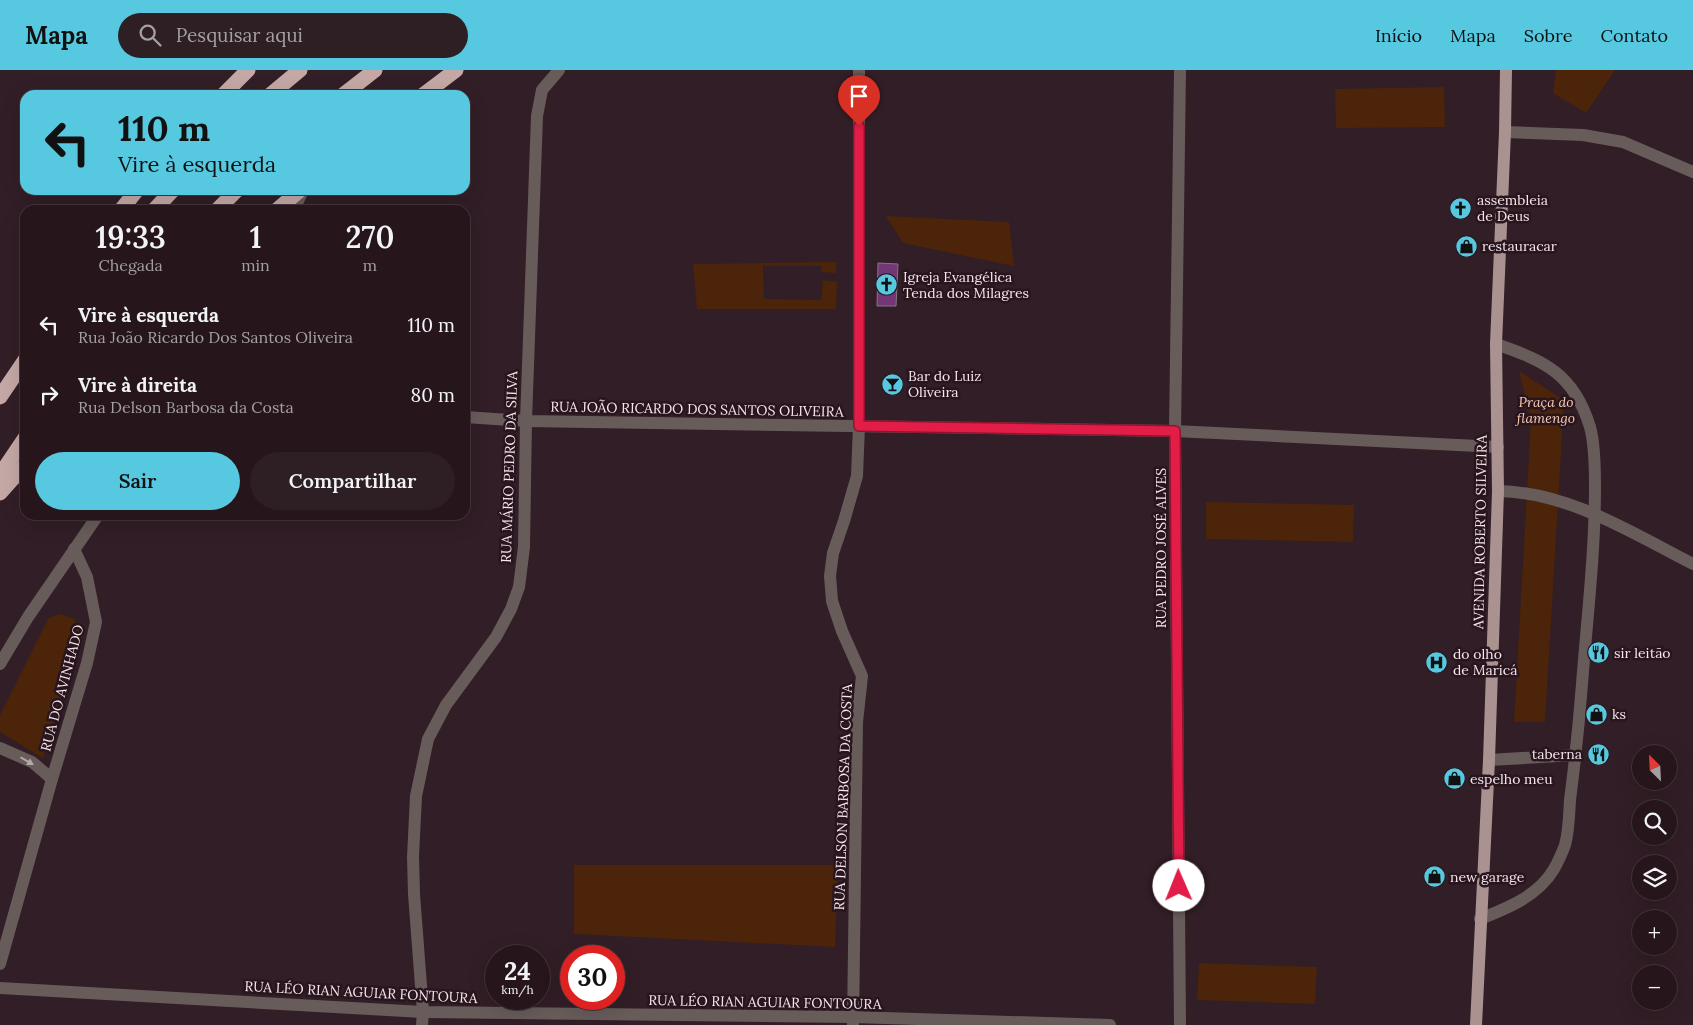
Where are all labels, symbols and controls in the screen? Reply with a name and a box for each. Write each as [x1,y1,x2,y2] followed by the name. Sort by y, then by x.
[118,13,468,58] search box
[25,20,88,51] text: Mapa
[136,21,164,49] icon: search
[176,23,303,47] text: Pesquisar aqui
[1375,24,1422,47] text: Início
[1450,24,1496,47] text: Mapa
[1524,24,1573,47] text: Sobre
[1601,24,1668,47] text: Contato
[838,75,880,126] pin
[845,82,873,110] icon: arrive
[118,106,210,151] text: 110 m
[35,110,100,175] icon: left
[118,150,276,178] text: Vire à esquerda
[1477,191,1548,225] place label: assembleia de Deus
[1449,196,1473,220] church icon: assembleia de Deus
[96,218,166,256] text: 19:33
[250,218,261,256] text: 1
[345,218,394,256] text: 270
[1454,234,1478,258] shop icon: restauracar
[1482,237,1557,255] place label: restauracar
[98,255,163,275] text: Chegada
[241,255,270,275] text: min
[363,255,377,275] text: m
[903,268,1029,302] place label: Igreja Evangélica Tenda dos Milagres
[875,273,899,297] church icon: Igreja Evangélica Tenda dos Milagres
[78,303,219,327] text: Vire à esquerda
[35,311,63,339] icon: left
[407,313,455,337] text: 110 m
[78,327,353,347] text: Rua João Ricardo Dos Santos Oliveira
[908,367,981,401] place label: Bar do Luiz Oliveira
[497,371,521,563] street label: RUA MÁRIO PEDRO DA SILVA
[880,372,904,396] bar icon: Bar do Luiz Oliveira
[78,373,197,397] text: Vire à direita
[35,381,63,409] icon: right
[411,383,455,407] text: 80 m
[1515,393,1575,427] park label: Praça do flamengo
[78,397,294,417] text: Rua Delson Barbosa da Costa
[550,397,844,421] street label: RUA JOÃO RICARDO DOS SANTOS OLIVEIRA
[1469,435,1491,630] street label: AVENIDA ROBERTO SILVEIRA
[35,452,240,510] button: Sair
[250,452,455,510] button: Compartilhar
[1152,468,1170,628] street label: RUA PEDRO JOSÉ ALVES
[36,623,88,753] street label: RUA DO AVINHADO
[1586,641,1610,665] restaurant icon: sir leitão
[1614,644,1671,662] place label: sir leitão
[1453,645,1517,679] place label: do olho de Maricá
[1425,650,1449,674] hospital icon: do olho de Maricá
[830,683,856,911] street label: RUA DELSON BARBOSA DA COSTA
[1584,702,1608,726] shop icon: ks
[1612,705,1626,723] place label: ks
[1586,742,1610,766] restaurant icon: taberna
[1532,745,1582,763] place label: taberna
[1632,745,1678,790] north arrow
[1632,745,1677,1010] map controls
[21,756,34,765] one-way arrow
[1442,767,1466,791] shop icon: espelho meu
[1470,770,1553,788] place label: espelho meu
[1632,800,1677,845] button: search
[1632,855,1677,900] button: layers
[1152,859,1204,911] position arrow
[1422,865,1446,889] shop icon: new garage
[1450,868,1525,886] place label: new garage
[1632,910,1677,955] button: +
[560,945,625,1010] speed limit sign: 30
[504,955,531,987] text: 24
[1632,965,1677,1010] button: −
[244,977,478,1007] street label: RUA LÉO RIAN AGUIAR FONTOURA
[501,982,534,997] text: km/h
[648,991,882,1013] street label: RUA LÉO RIAN AGUIAR FONTOURA

